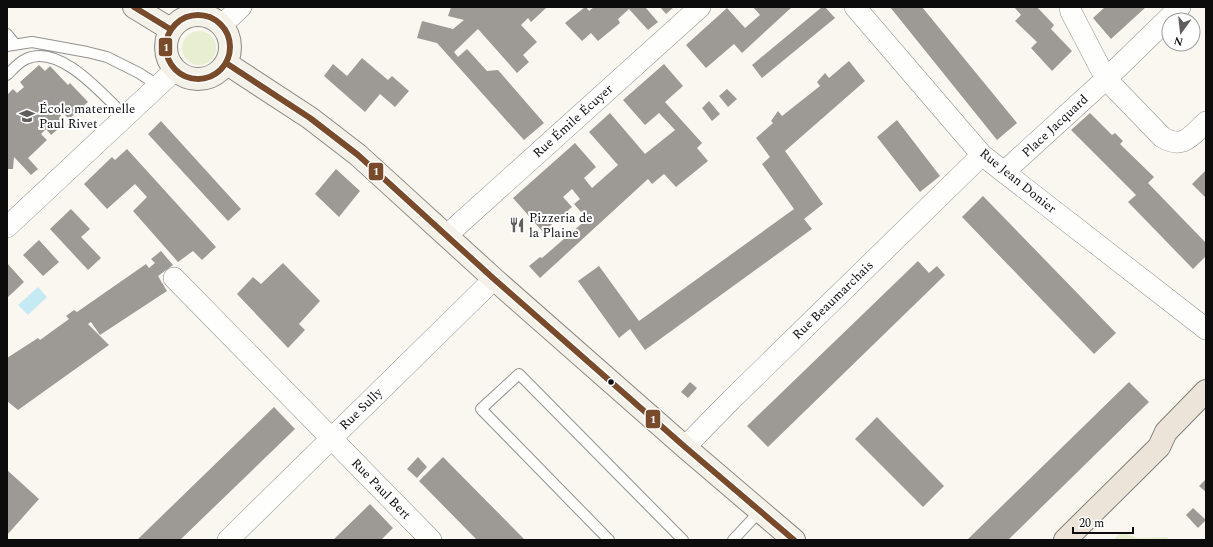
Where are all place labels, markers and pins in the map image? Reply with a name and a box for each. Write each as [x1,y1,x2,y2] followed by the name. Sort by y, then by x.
[39,99,135,134] place label: École maternelle Paul Rivet
[18,107,36,125] school or university icon: École maternelle Paul Rivet
[529,208,592,243] place label: Pizzeria de la Plaine
[508,216,526,234] restaurant icon: Pizzeria de la Plaine
[606,377,616,387] unlabelled marker

